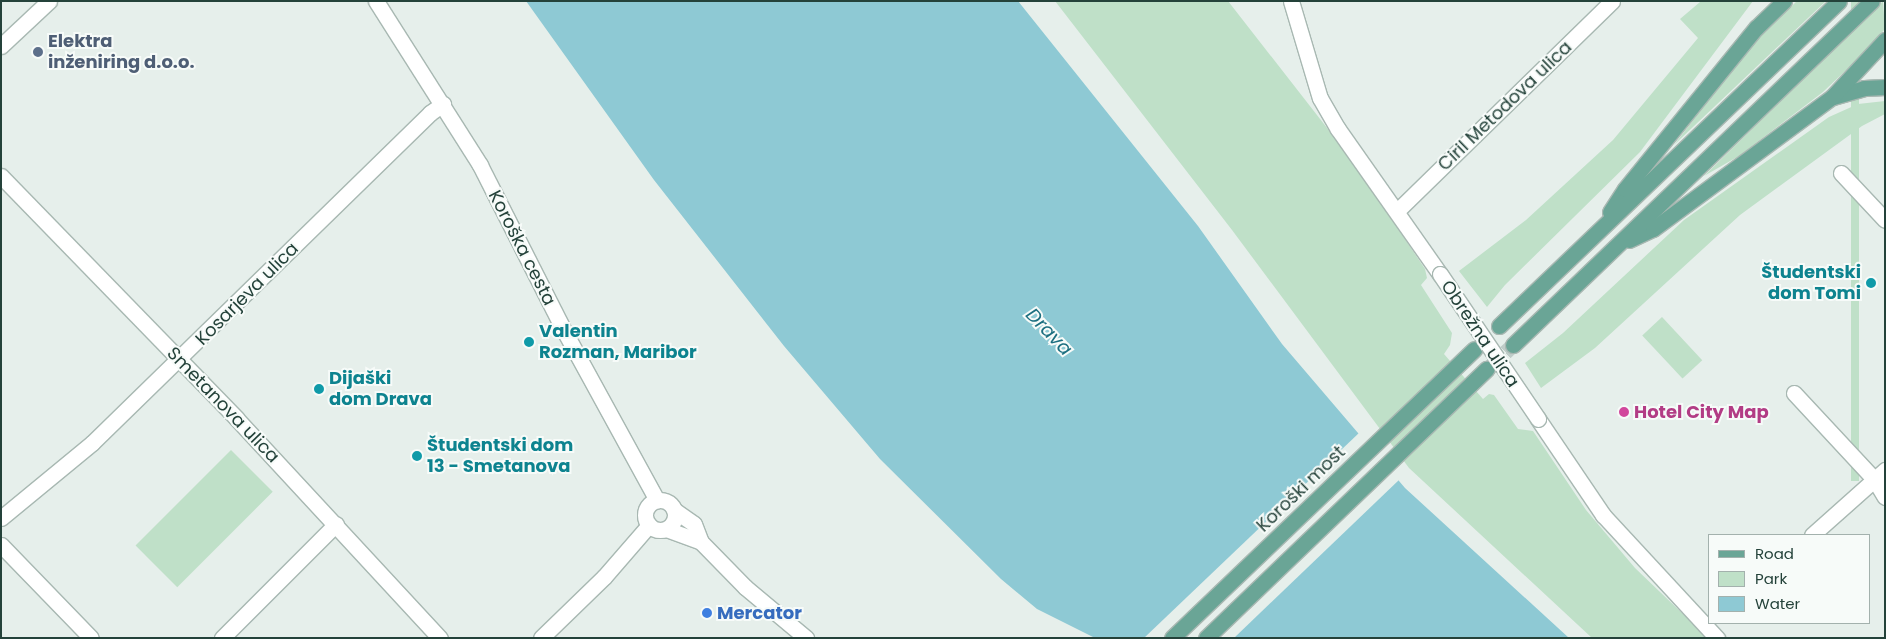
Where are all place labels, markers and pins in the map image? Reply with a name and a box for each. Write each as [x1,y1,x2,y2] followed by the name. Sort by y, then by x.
[48,31,194,74] place label: Elektra inženiring d.o.o.
[32,46,44,58] marker: Elektra inženiring d.o.o.
[1761,262,1861,304] place label: Študentski dom Tomi
[1865,277,1877,289] marker: Študentski dom Tomi
[539,321,697,364] place label: Valentin Rozman, Maribor
[523,336,535,348] marker: Valentin Rozman, Maribor
[329,368,432,410] place label: Dijaški dom Drava
[313,383,325,395] marker: Dijaški dom Drava
[1634,401,1769,423] place label: Hotel City Map
[1618,406,1630,418] marker: Hotel City Map
[427,435,573,478] place label: Študentski dom 13 - Smetanova
[411,450,423,462] marker: Študentski dom 13 - Smetanova
[717,602,802,624] place label: Mercator
[701,607,713,619] marker: Mercator

